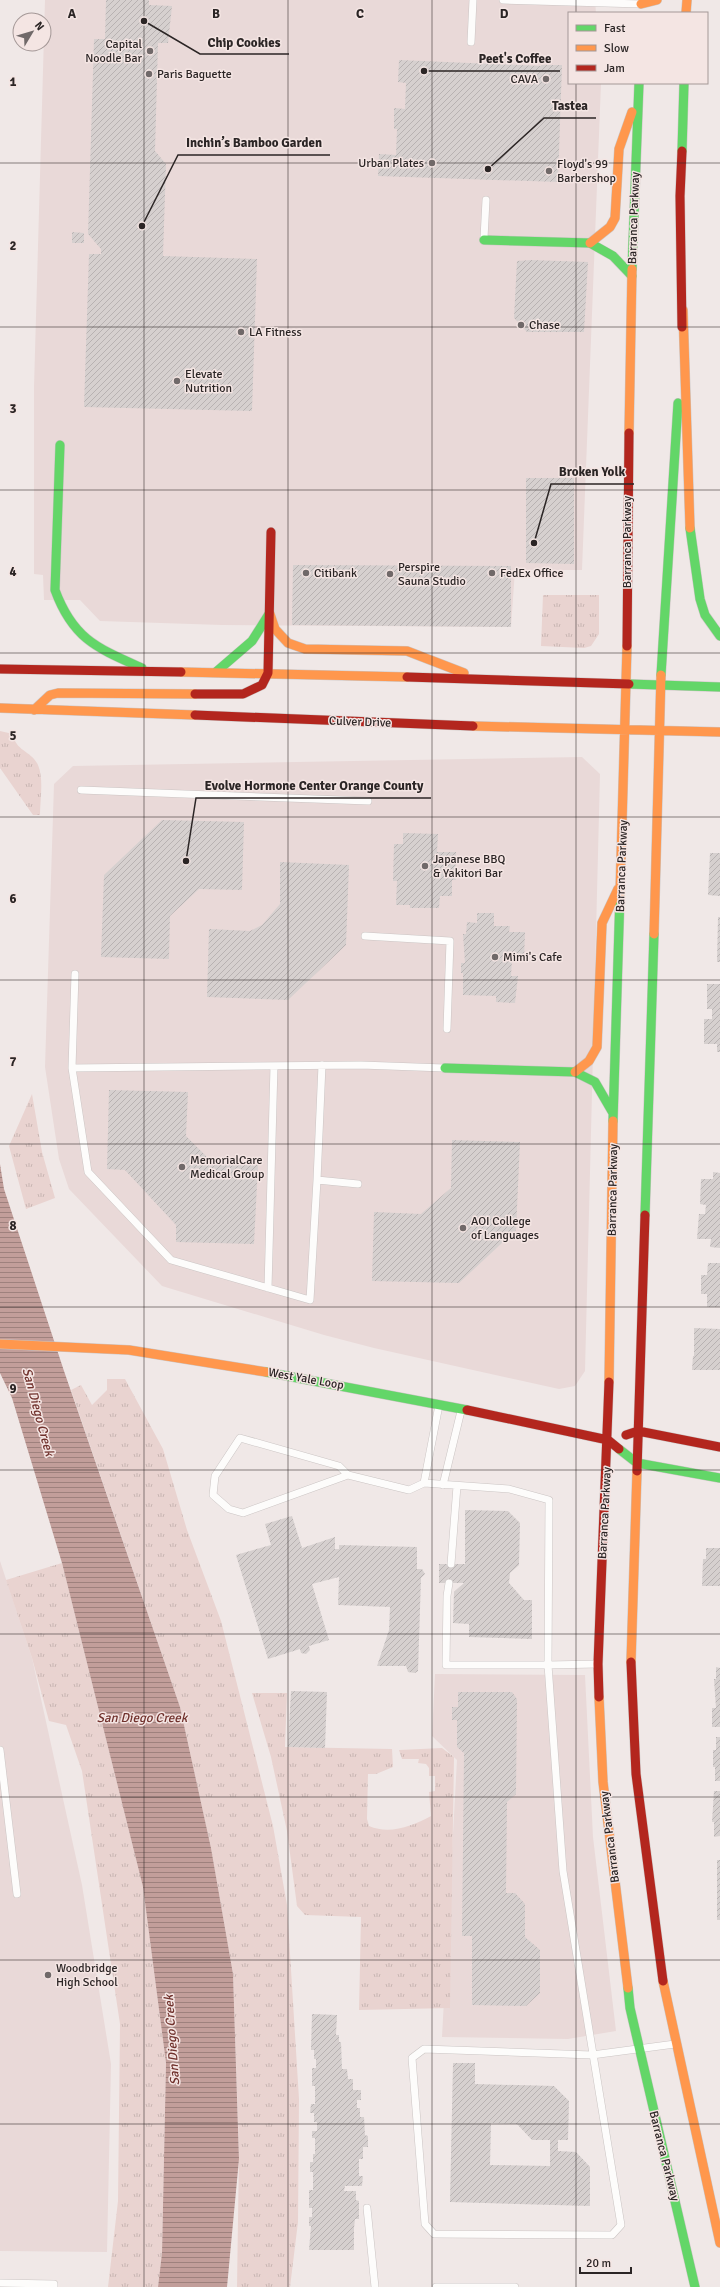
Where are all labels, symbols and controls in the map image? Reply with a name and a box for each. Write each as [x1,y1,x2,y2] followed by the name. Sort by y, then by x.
[68,6,77,22] text: A
[212,6,220,22] text: B
[356,6,364,22] text: C
[500,6,509,22] text: D
[12,12,52,52] north arrow
[568,12,708,84] legend
[32,19,47,33] text: N
[604,21,625,36] text: Fast
[200,29,289,54] callout: Chip Cookies
[208,35,281,51] text: Chip Cookies
[85,37,143,66] place label: Capital Noodle Bar
[604,41,629,56] text: Slow
[145,46,155,56] marker: Capital Noodle Bar
[471,46,560,71] callout: Peet's Coffee
[479,51,552,67] text: Peet's Coffee
[604,61,625,76] text: Jam
[157,67,232,82] place label: Paris Baguette
[144,69,154,79] marker: Paris Baguette
[510,72,539,87] place label: CAVA
[9,74,17,90] text: 1
[541,74,551,84] marker: CAVA
[544,93,596,118] callout: Tastea
[552,98,588,114] text: Tastea
[178,130,330,155] callout: Inchin’s Bamboo Garden
[186,135,322,151] text: Inchin’s Bamboo Garden
[358,156,424,171] place label: Urban Plates
[557,157,616,186] place label: Floyd's 99 Barbershop
[427,158,437,168] marker: Urban Plates
[544,166,554,176] marker: Floyd's 99 Barbershop
[625,171,643,264] street label: Barranca Parkway
[9,238,17,254] text: 2
[529,318,560,333] place label: Chase
[516,320,526,330] marker: Chase
[249,325,302,340] place label: LA Fitness
[236,327,246,337] marker: LA Fitness
[185,367,232,396] place label: Elevate Nutrition
[172,376,182,386] marker: Elevate Nutrition
[9,401,17,417] text: 3
[551,459,634,484] callout: Broken Yolk
[559,464,625,480] text: Broken Yolk
[620,495,635,588] street label: Barranca Parkway
[398,560,466,589] place label: Perspire Sauna Studio
[9,564,17,580] text: 4
[314,566,357,581] place label: Citibank
[500,566,563,581] place label: FedEx Office
[301,568,311,578] marker: Citibank
[487,568,497,578] marker: FedEx Office
[385,569,395,579] marker: Perspire Sauna Studio
[329,713,391,731] street label: Culver Drive
[9,728,17,744] text: 5
[196,773,431,798] callout: Evolve Hormone Center Orange County
[205,778,424,794] text: Evolve Hormone Center Orange County
[613,819,631,912] street label: Barranca Parkway
[433,852,505,881] place label: Japanese BBQ & Yakitori Bar
[420,861,430,871] marker: Japanese BBQ & Yakitori Bar
[9,891,17,907] text: 6
[503,950,562,965] place label: Mimi's Cafe
[490,952,500,962] marker: Mimi's Cafe
[9,1054,17,1070] text: 7
[605,1143,621,1236] street label: Barranca Parkway
[190,1153,264,1182] place label: MemorialCare Medical Group
[177,1162,187,1172] marker: MemorialCare Medical Group
[471,1214,539,1243] place label: AOI College of Languages
[9,1218,17,1234] text: 8
[458,1223,468,1233] marker: AOI College of Languages
[267,1365,345,1393] street label: West Yale Loop
[19,1366,58,1459] water label: San Diego Creek
[9,1381,17,1397] text: 9
[595,1466,615,1559] street label: Barranca Parkway
[97,1710,189,1726] water label: San Diego Creek
[597,1790,623,1884] street label: Barranca Parkway
[56,1961,118,1990] place label: Woodbridge High School
[43,1970,53,1980] marker: Woodbridge High School
[161,1993,183,2086] water label: San Diego Creek
[646,2109,683,2203] street label: Barranca Parkway
[580,2249,631,2275] scale bar
[586,2256,611,2271] text: 20 m

